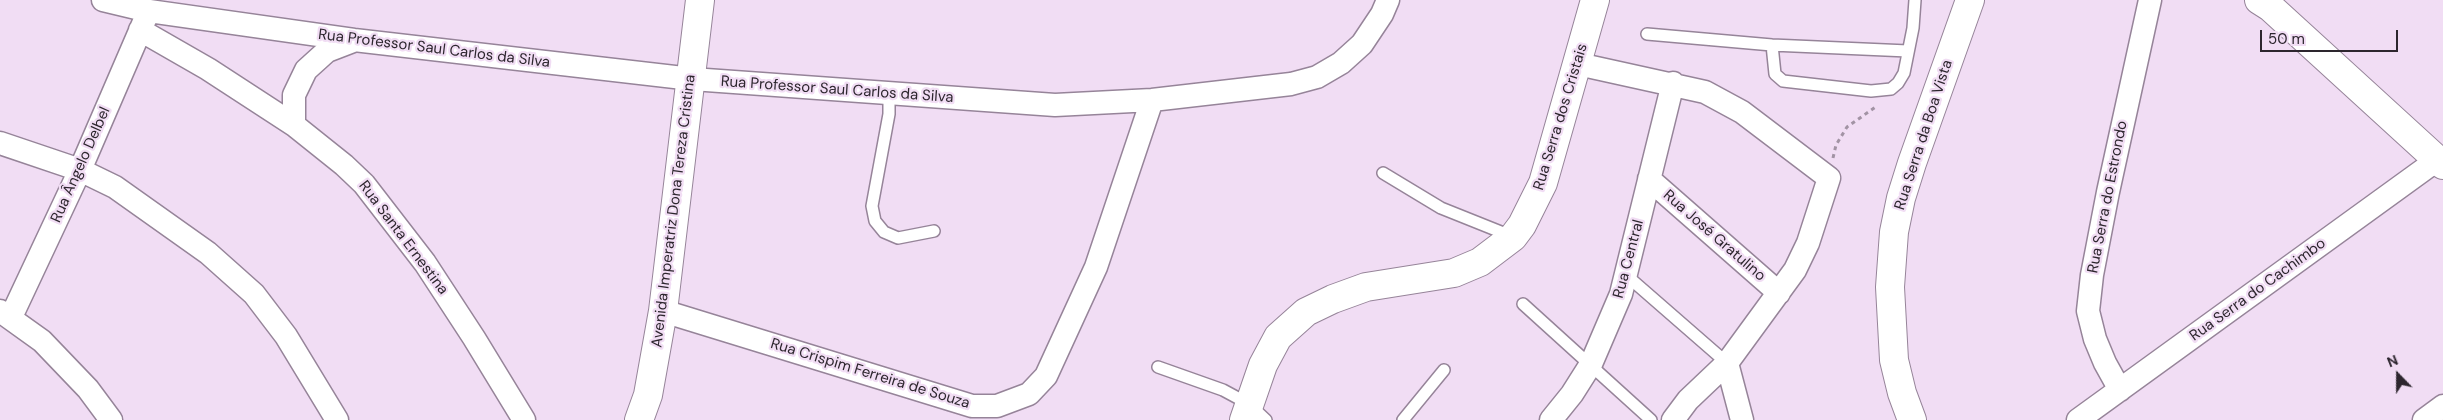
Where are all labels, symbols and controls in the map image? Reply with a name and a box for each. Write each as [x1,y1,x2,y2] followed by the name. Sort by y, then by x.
[2263,20,2400,52] scale bar
[317,26,551,72] street label: Rua Professor Saul Carlos da Silva
[2268,29,2305,49] text: 50 m
[1530,42,1592,192] street label: Rua Serra dos Cristais
[1891,58,1957,212] street label: Rua Serra da Boa Vista
[648,73,700,349] street label: Avenida Imperatriz Dona Tereza Cristina
[720,73,954,107] street label: Rua Professor Saul Carlos da Silva
[47,104,115,226] street label: Rua Ângelo Delbel
[2084,119,2132,275] street label: Rua Serra do Estrondo
[354,178,452,298] street label: Rua Santa Ernestina
[1659,187,1769,285] street label: Rua José Gratulino
[1610,218,1648,300] street label: Rua Central
[2186,235,2330,345] street label: Rua Serra do Cachimbo
[768,335,972,413] street label: Rua Crispim Ferreira de Souza
[2373,350,2423,400] north arrow
[2384,351,2400,371] text: N

